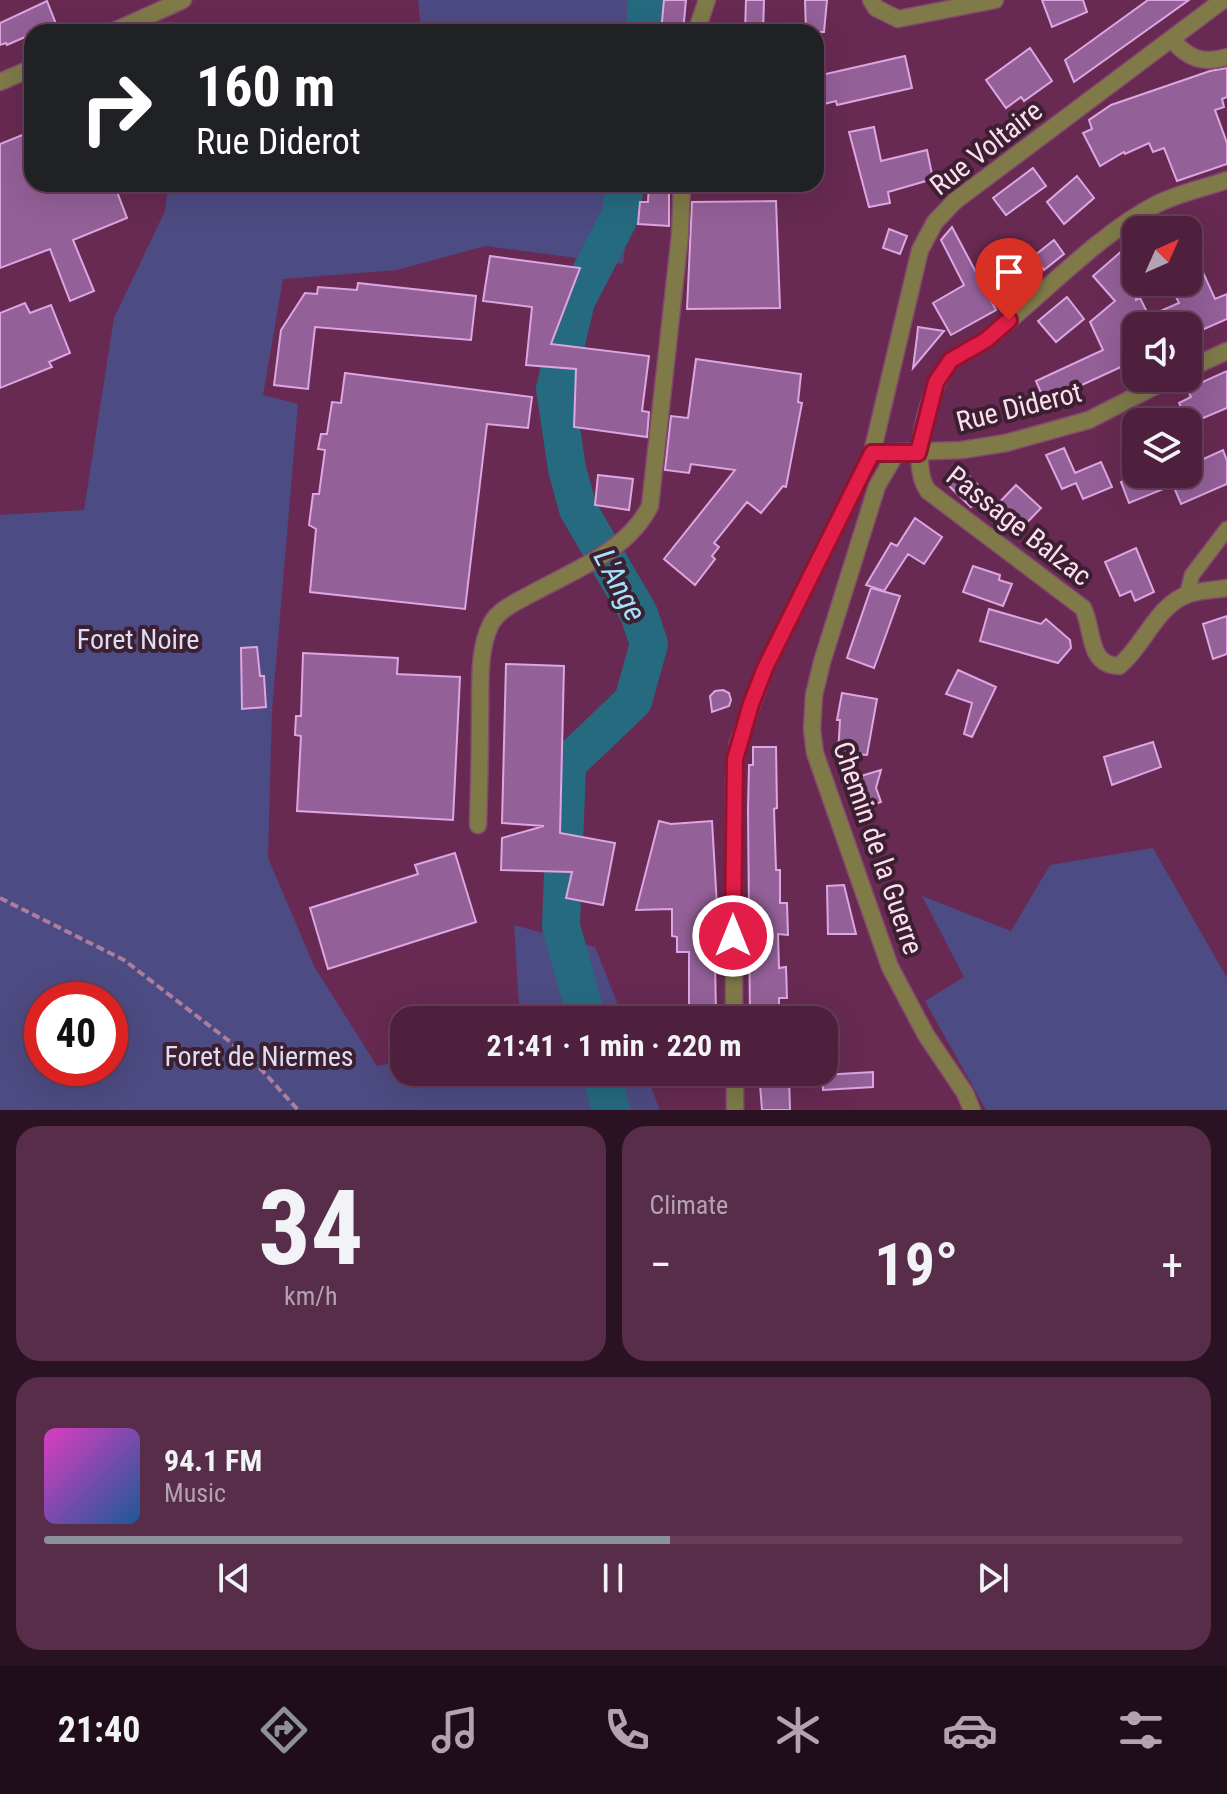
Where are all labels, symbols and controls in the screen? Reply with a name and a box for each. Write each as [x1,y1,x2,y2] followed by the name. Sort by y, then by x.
[196,54,335,120] text: 160 m
[64,56,168,160] icon: right
[923,94,1049,202] street label: Rue Voltaire
[196,121,361,163] text: Rue Diderot
[1122,216,1202,296] north arrow
[1122,216,1202,488] map controls
[975,238,1043,320] pin
[987,250,1031,294] icon: arrive
[1122,312,1202,392] button: sound
[953,376,1085,438] street label: Rue Diderot
[1122,408,1202,488] button: layers
[940,459,1098,593] street label: Passage Balzac
[587,543,653,627] water label: L'Ange
[77,623,199,656] park label: Foret Noire
[826,737,930,959] street label: Chemin de la Guerre
[691,894,775,978] position arrow
[24,982,128,1086] speed limit sign: 40
[487,1028,741,1063] text: 21:41 · 1 min · 220 m
[164,1040,354,1073] park label: Foret de Niermes
[258,1168,363,1289] text: 34
[650,1190,728,1220] text: Climate
[874,1229,958,1300] text: 19°
[650,1239,672,1291] text: −
[1161,1239,1183,1291] text: +
[284,1281,338,1311] text: km/h
[164,1443,262,1478] text: 94.1 FM
[164,1478,226,1508] text: Music
[212,1556,256,1600] icon: previous
[591,1556,635,1600] icon: pause
[971,1556,1015,1600] icon: next
[256,1702,312,1758] icon: directions
[427,1702,483,1758] icon: music
[599,1702,655,1758] icon: phone
[770,1702,826,1758] icon: climate
[942,1702,998,1758] icon: car
[1113,1702,1169,1758] icon: filters
[58,1709,140,1751] text: 21:40

